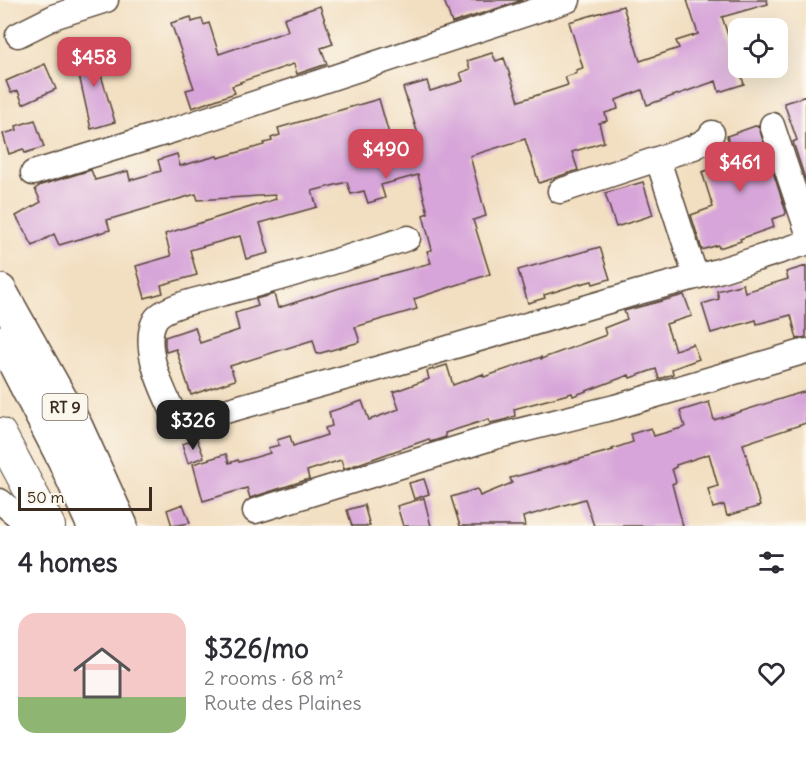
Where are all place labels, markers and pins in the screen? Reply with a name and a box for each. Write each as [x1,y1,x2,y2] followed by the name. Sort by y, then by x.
[58,37,130,88] pin: $458
[350,129,422,180] pin: $490
[704,142,776,193] pin: $461
[157,400,229,451] pin: $326

